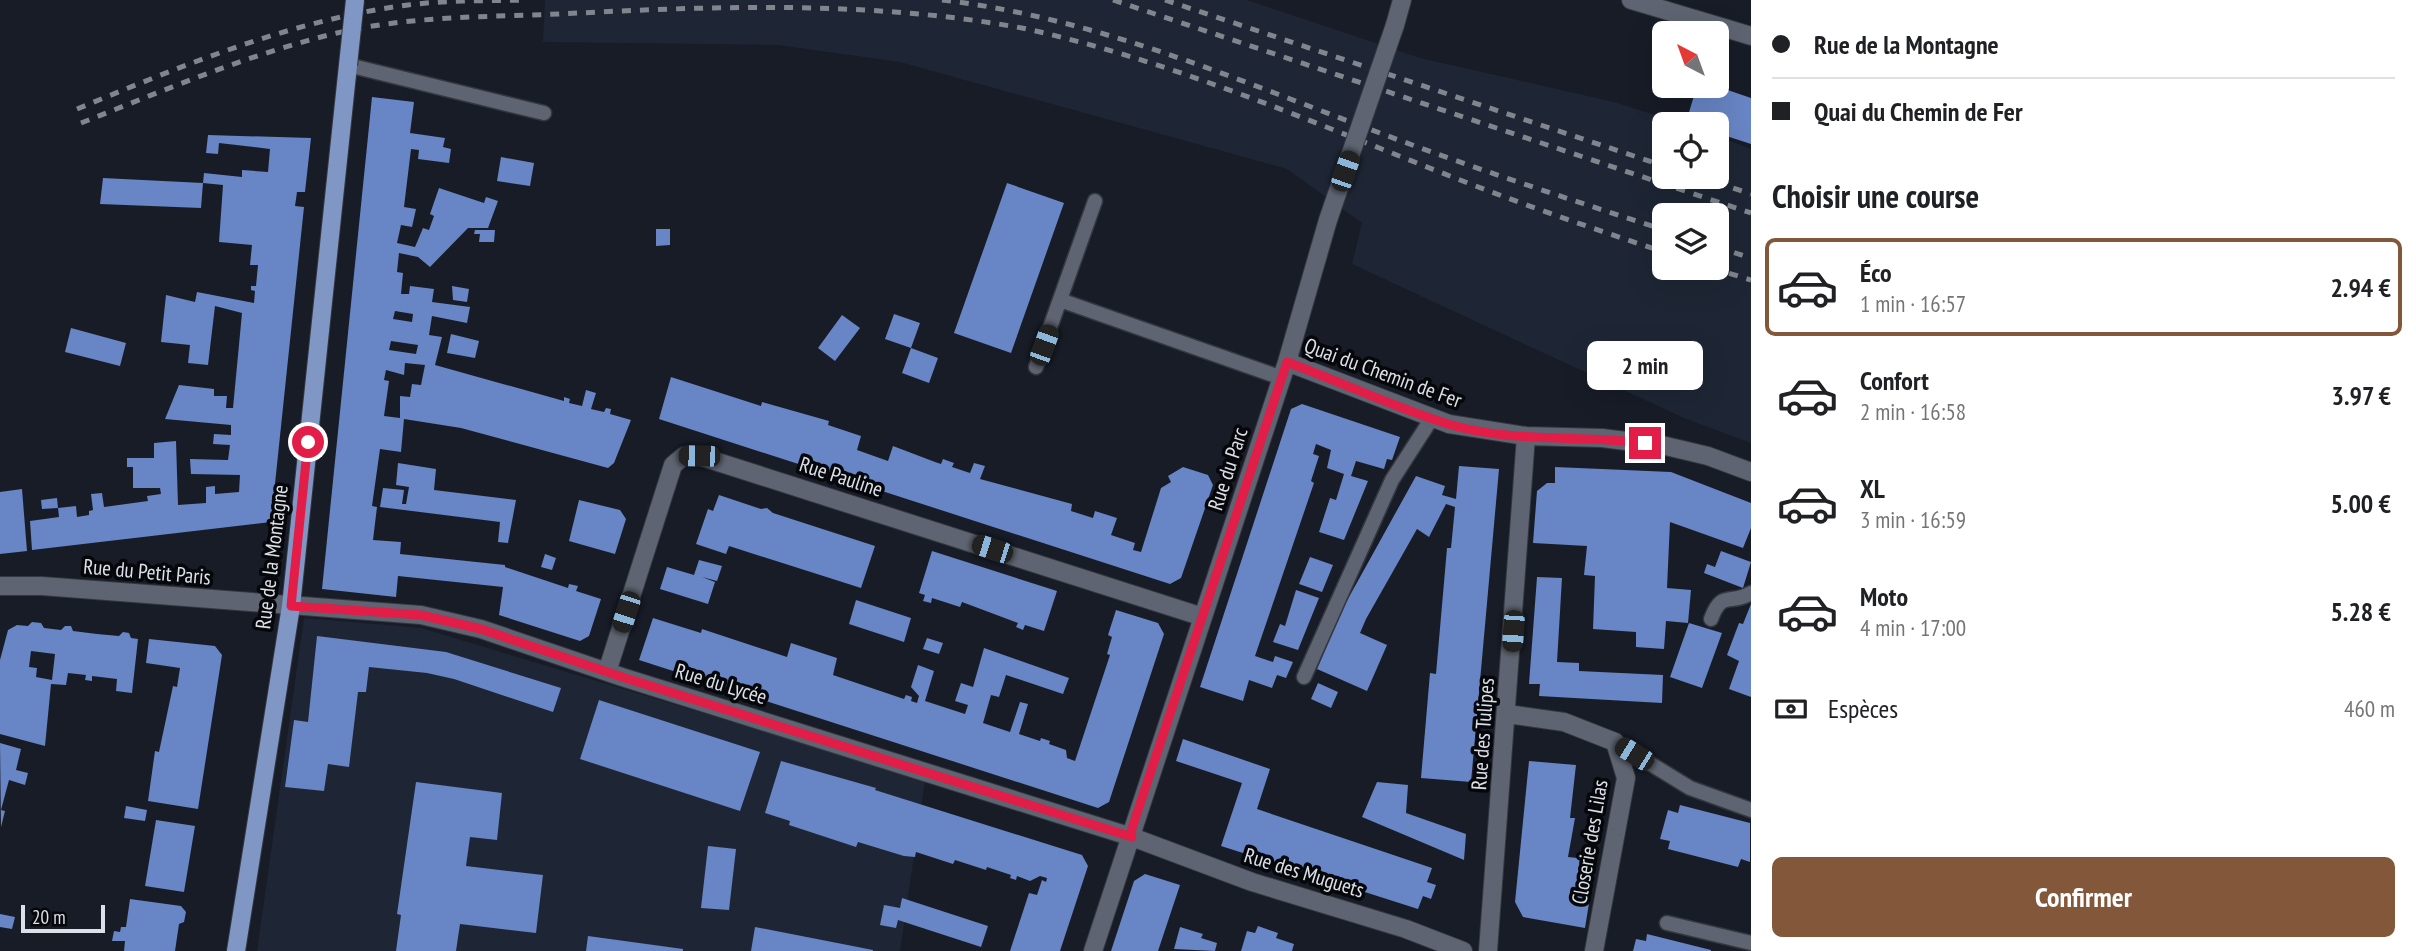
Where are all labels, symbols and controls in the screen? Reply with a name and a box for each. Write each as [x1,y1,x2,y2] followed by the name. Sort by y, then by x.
[1652,21,1729,98] north arrow
[1652,21,1729,280] map controls
[1814,28,1999,61] text: Rue de la Montagne
[1814,95,2023,128] text: Quai du Chemin de Fer
[1652,112,1729,189] button: locate
[1329,148,1362,194] car
[1772,175,1979,217] text: Choisir une course
[1652,203,1729,280] button: layers
[1776,256,1839,319] icon: car
[1860,256,1892,289] text: Éco
[2330,271,2391,304] text: 2.94 €
[1860,289,1966,318] text: 1 min · 16:57
[1027,322,1062,368] car
[1301,332,1466,414] street label: Quai du Chemin de Fer
[1587,342,1703,390] callout: 2 min
[1622,351,1668,380] text: 2 min
[1776,364,1839,427] icon: car
[1860,364,1929,397] text: Confort
[2332,379,2391,412] text: 3.97 €
[1860,397,1966,426] text: 2 min · 16:58
[1201,424,1254,514] street label: Rue du Parc
[292,426,324,458] route start
[1629,427,1661,459] route end
[678,445,721,467] car
[796,450,886,503] street label: Rue Pauline
[1776,472,1839,535] icon: car
[1860,472,1885,505] text: XL
[249,483,294,631] street label: Rue de la Montagne
[2330,487,2391,520] text: 5.00 €
[1860,505,1966,534] text: 3 min · 16:59
[969,533,1016,565] car
[82,552,212,591] street label: Rue du Petit Paris
[1776,580,1839,643] icon: car
[1860,580,1908,613] text: Moto
[610,589,643,635] car
[2330,595,2391,628] text: 5.28 €
[1502,609,1525,653] car
[1860,613,1966,642] text: 4 min · 17:00
[672,657,770,710] street label: Rue du Lycée
[1465,677,1500,791] street label: Rue des Tulipes
[1772,690,1810,728] icon: cash
[1828,692,1898,725] text: Espèces
[2344,694,2395,723] text: 460 m
[1611,734,1658,774] car
[1565,778,1614,906] street label: Closerie des Lilas
[1241,842,1367,904] street label: Rue des Muguets
[1772,857,2395,937] button: Confirmer
[21,902,105,934] scale bar
[32,905,66,929] text: 20 m

